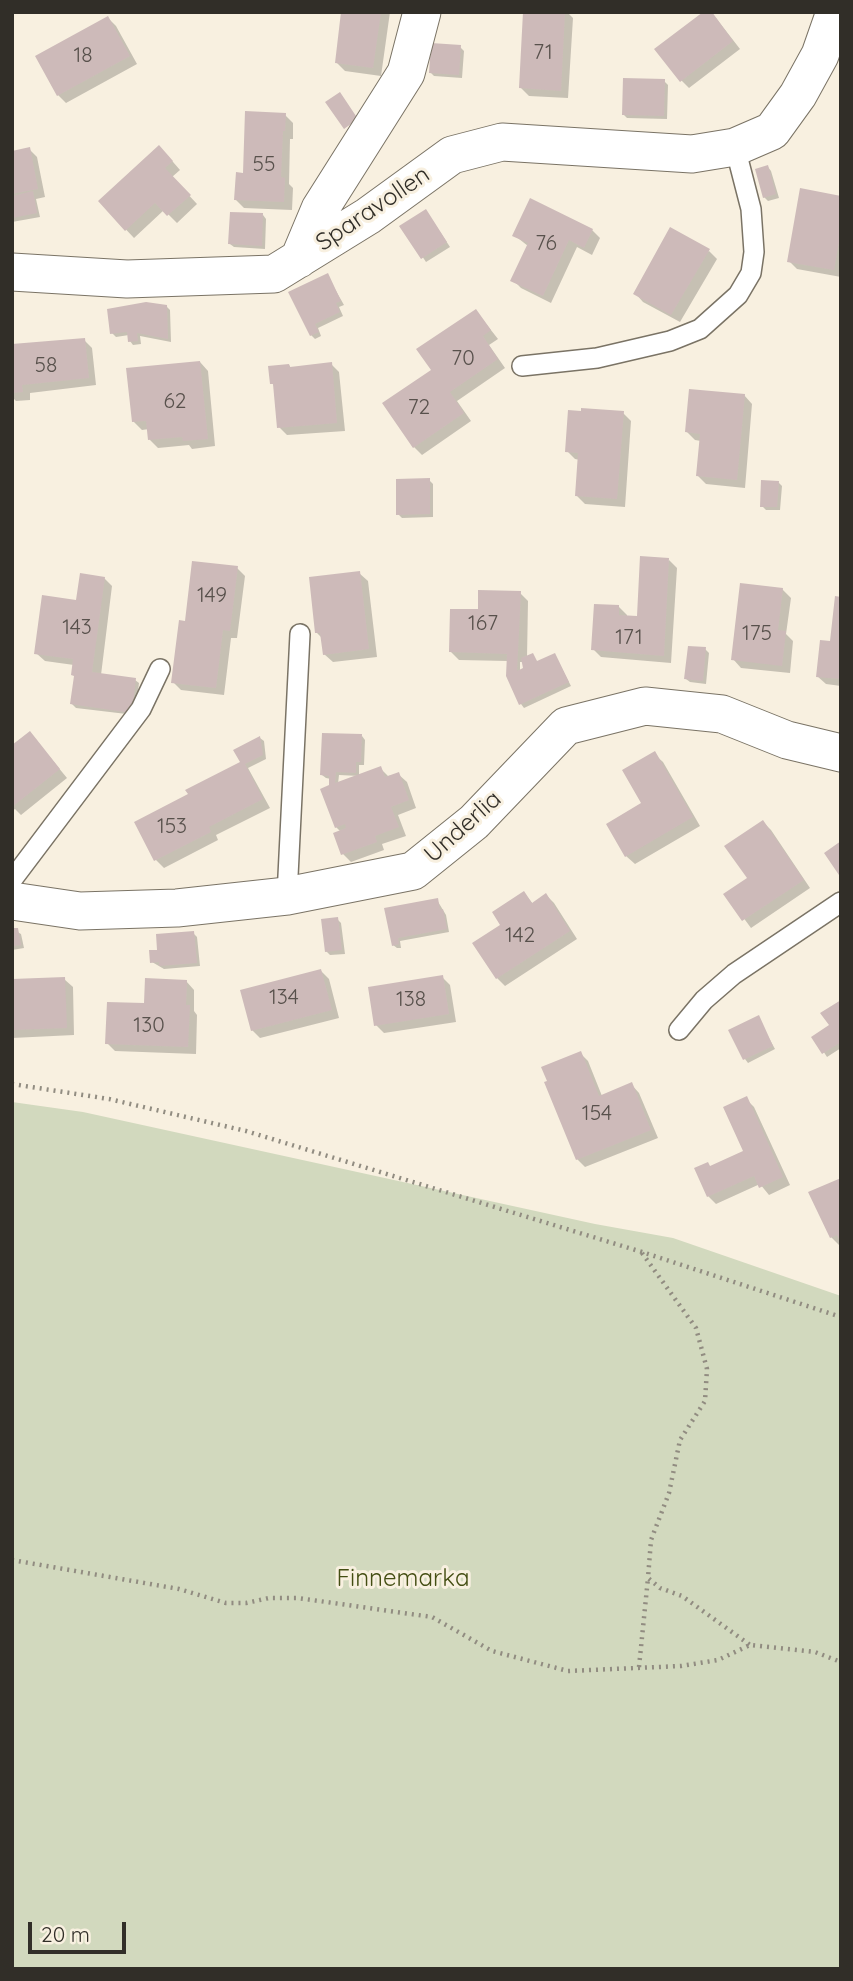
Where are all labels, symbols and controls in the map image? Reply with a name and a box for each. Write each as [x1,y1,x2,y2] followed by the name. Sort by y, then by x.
[533,40,553,66] house number: 71
[73,43,93,69] house number: 18
[253,152,275,178] house number: 55
[311,160,435,258] street label: Sparavollen
[535,231,557,257] house number: 76
[451,346,475,372] house number: 70
[35,353,57,379] house number: 58
[164,389,186,415] house number: 62
[408,395,430,421] house number: 72
[197,583,227,609] house number: 149
[468,611,498,637] house number: 167
[62,615,92,641] house number: 143
[742,621,772,647] house number: 175
[615,625,643,651] house number: 171
[419,785,507,869] street label: Underlia
[157,814,187,840] house number: 153
[505,923,535,949] house number: 142
[269,985,299,1011] house number: 134
[396,987,426,1013] house number: 138
[133,1013,165,1039] house number: 130
[582,1101,612,1127] house number: 154
[337,1565,469,1593] park label: Finnemarka
[32,1908,130,1952] scale bar
[41,1921,90,1947] text: 20 m

